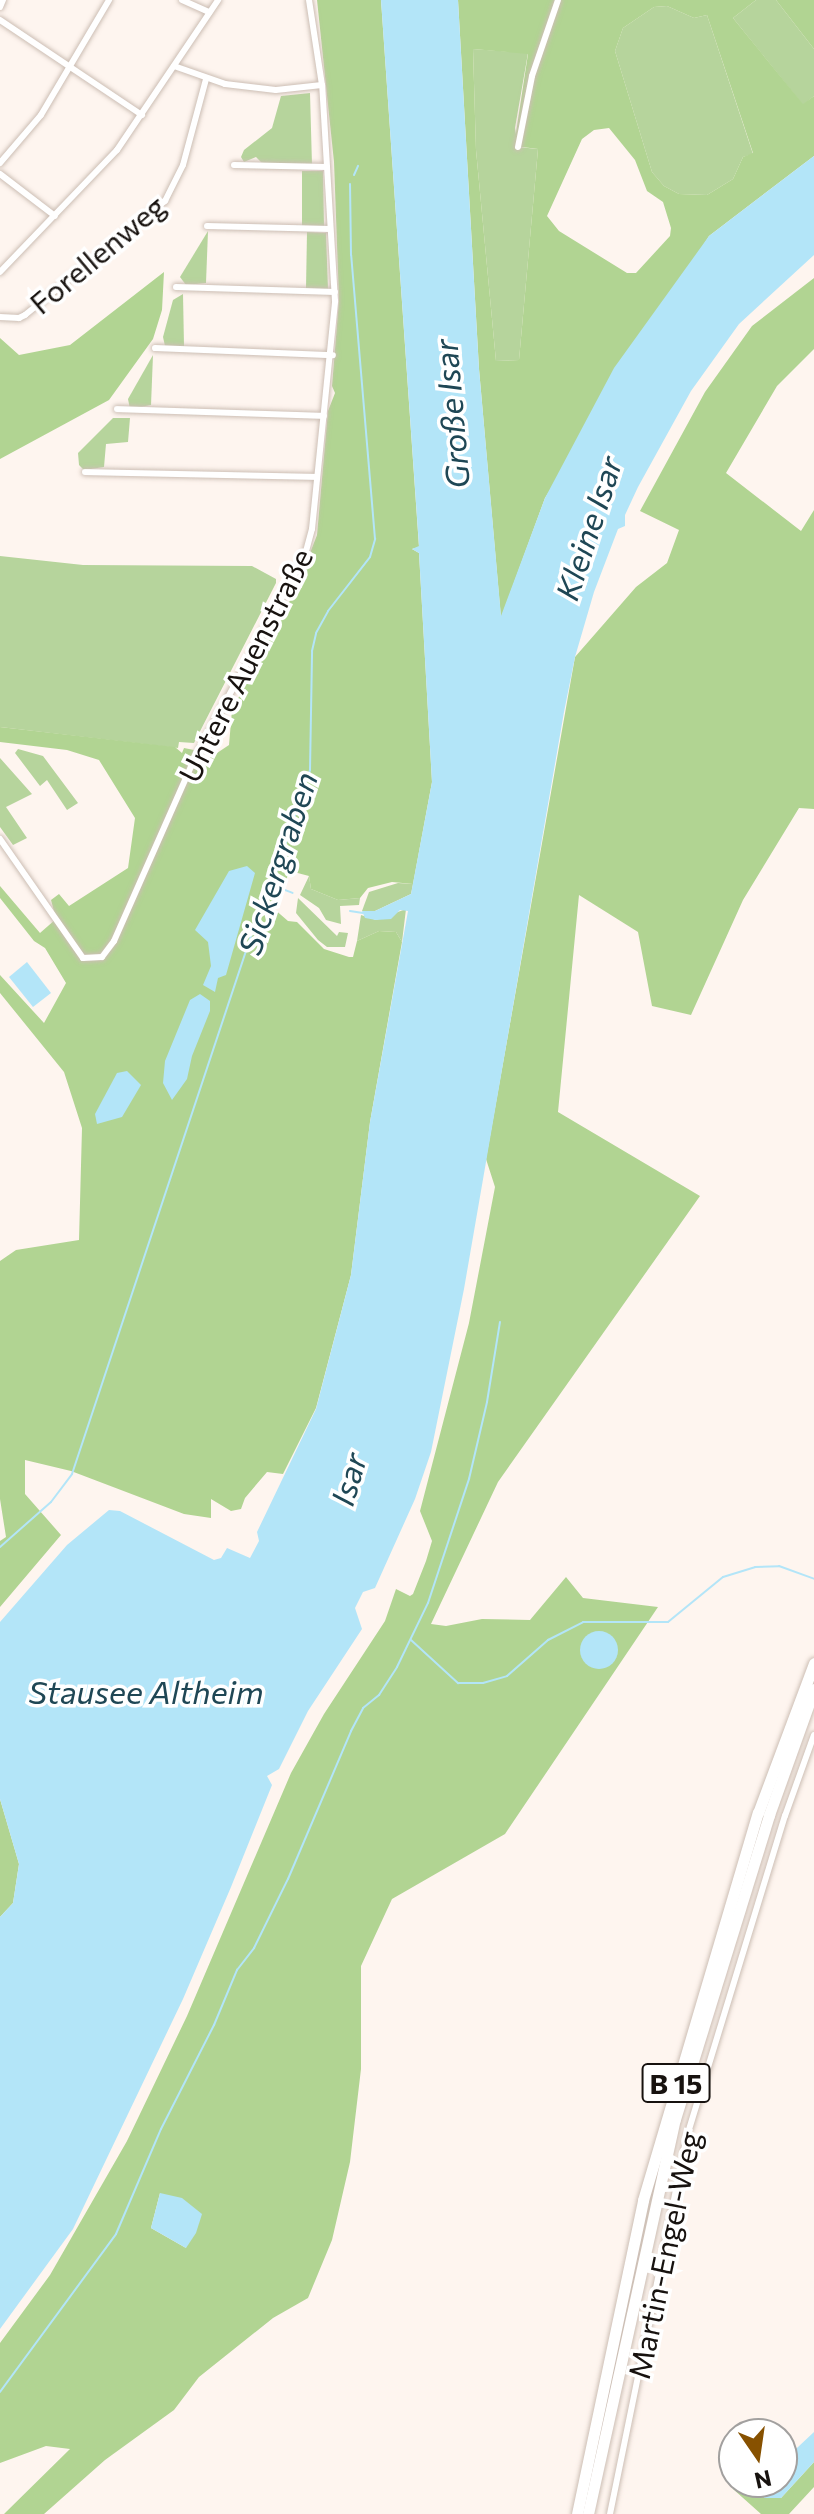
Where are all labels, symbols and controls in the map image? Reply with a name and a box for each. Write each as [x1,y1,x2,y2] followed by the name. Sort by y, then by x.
[22,187,172,321] street label: Forellenweg
[425,338,477,490] water label: Große Isar
[547,451,629,605] water label: Kleine Isar
[171,542,319,788] street label: Untere Auenstraße
[229,767,325,959] water label: Sickergraben
[322,1448,374,1510] water label: Isar
[28,1672,264,1710] water label: Stausee Altheim
[640,2059,712,2107] road number: B 15
[620,2128,708,2382] street label: Martin-Engel-Weg
[718,2418,798,2498] north arrow
[752,2465,774,2495] text: N

